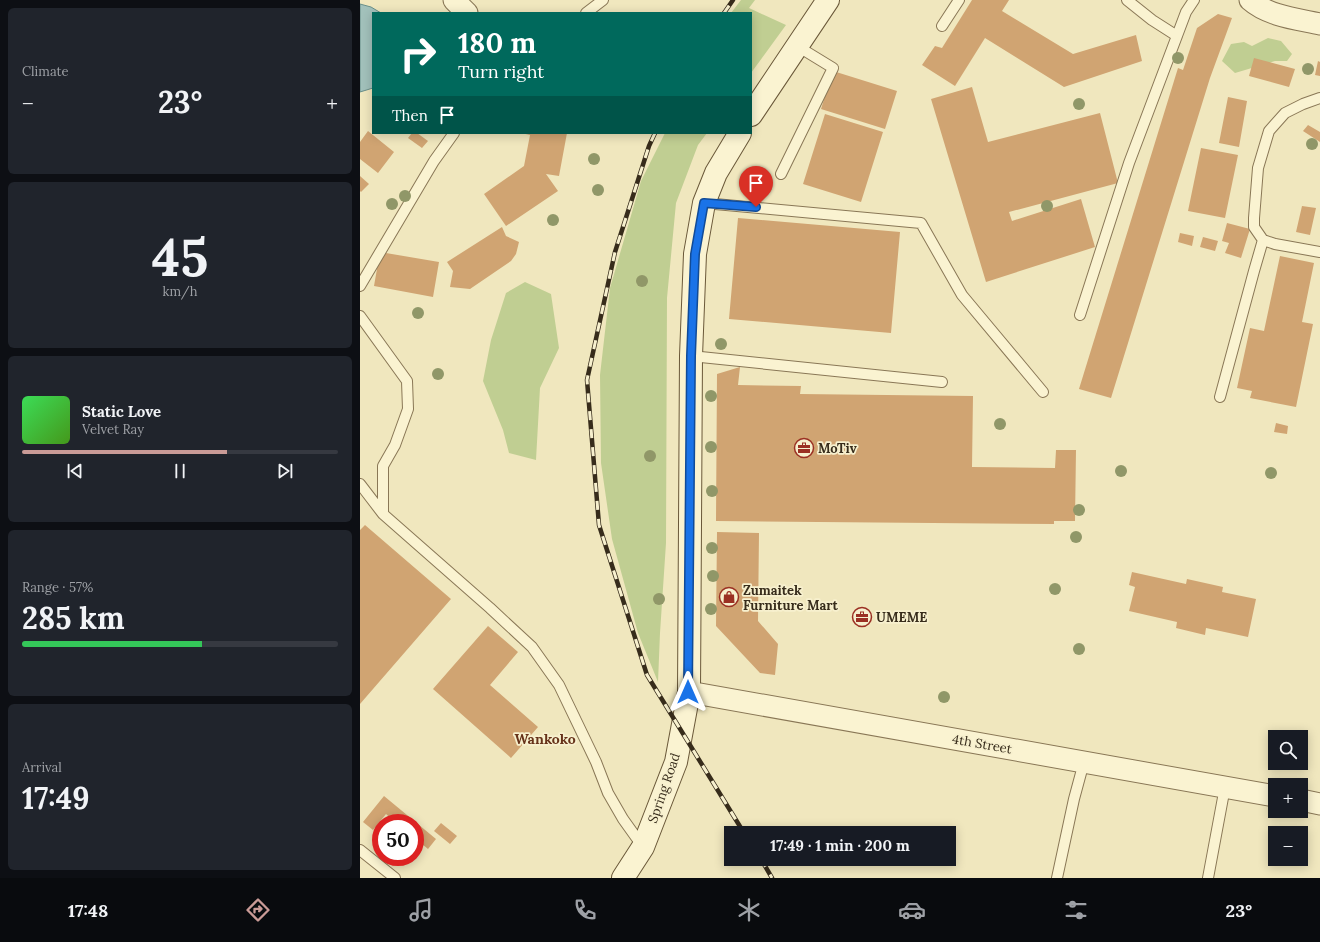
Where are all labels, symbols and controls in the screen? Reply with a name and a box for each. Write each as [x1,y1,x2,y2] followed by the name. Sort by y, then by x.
[458,25,536,61] text: 180 m
[392,28,444,80] icon: right
[458,60,544,83] text: Turn right
[22,63,69,80] text: Climate
[158,83,202,121] text: 23°
[22,89,34,117] text: −
[326,89,338,117] text: +
[436,104,458,126] icon: arrive
[392,106,428,125] text: Then
[739,166,773,207] pin
[745,172,767,194] icon: arrive
[152,224,208,290] text: 45
[162,283,198,300] text: km/h
[82,402,161,421] text: Static Love
[82,421,144,438] text: Velvet Ray
[793,437,815,459] office icon: MoTiv
[818,440,857,457] place label: MoTiv
[64,460,86,482] icon: previous
[169,460,191,482] icon: pause
[274,460,296,482] icon: next
[22,579,93,596] text: Range · 57%
[743,582,839,614] place label: Zumaitek Furniture Mart
[718,586,740,608] shop icon: Zumaitek Furniture Mart
[22,599,125,637] text: 285 km
[851,606,873,628] office icon: UMEME
[876,609,927,626] place label: UMEME
[667,671,709,713] position arrow
[514,730,576,748] district label: Wankoko
[951,730,1013,758] street label: 4th Street
[1268,730,1308,866] map controls
[1268,730,1308,770] button: search
[644,751,684,825] street label: Spring Road
[22,759,62,776] text: Arrival
[1268,778,1308,818] button: +
[22,779,89,817] text: 17:49
[372,814,424,866] speed limit sign: 50
[1268,826,1308,866] button: −
[770,836,910,855] text: 17:49 · 1 min · 200 m
[244,896,272,924] icon: directions
[407,896,435,924] icon: music
[571,896,599,924] icon: phone
[735,896,763,924] icon: climate
[898,896,926,924] icon: car
[1062,896,1090,924] icon: filters
[68,899,108,922] text: 17:48
[1226,899,1252,922] text: 23°

